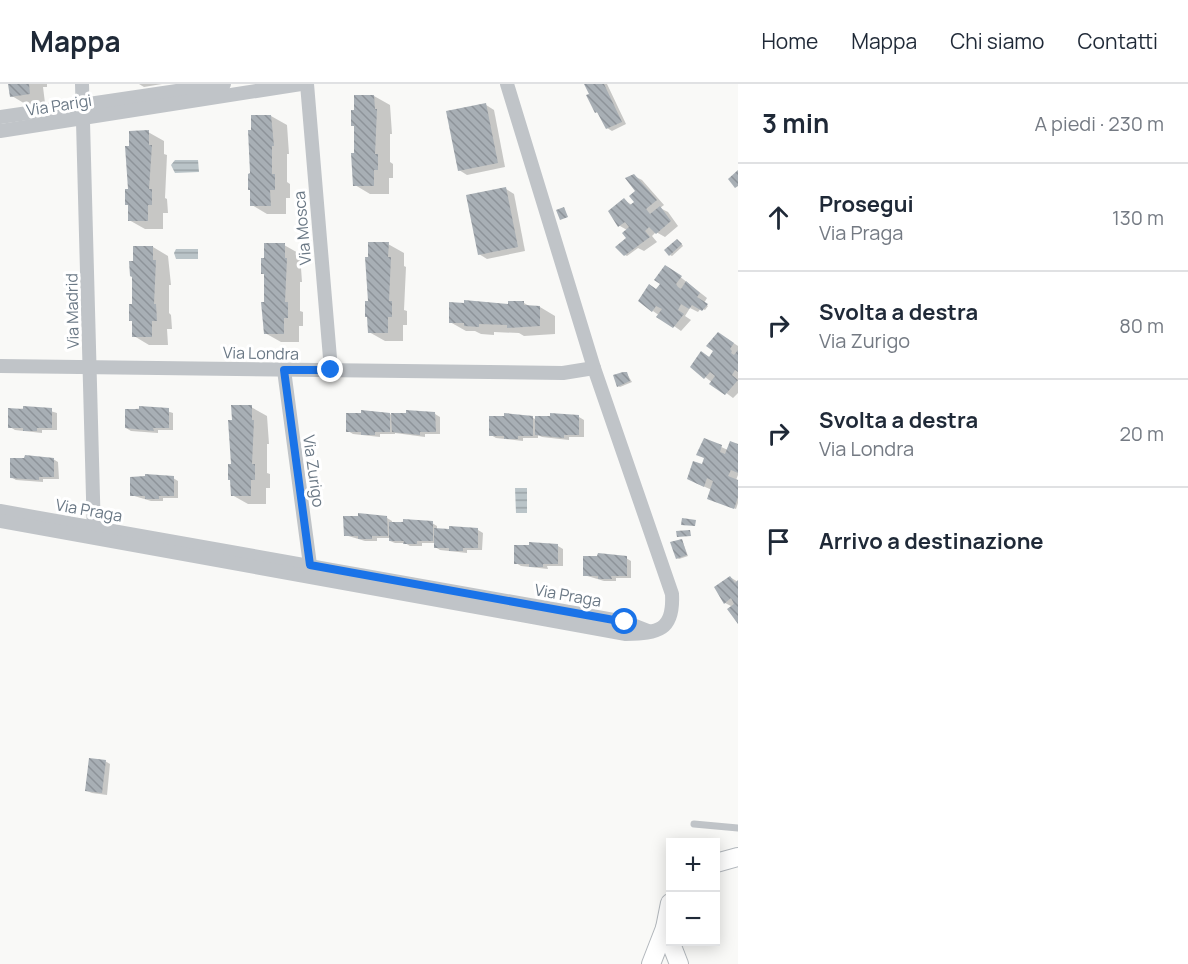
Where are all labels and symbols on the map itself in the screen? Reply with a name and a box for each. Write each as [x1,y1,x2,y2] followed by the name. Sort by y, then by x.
[25,89,93,121] street label: Via Parigi
[288,190,316,266] street label: Via Mosca
[60,273,84,349] street label: Via Madrid
[223,341,299,365] street label: Via Londra
[317,356,343,382] route end
[298,433,330,509] street label: Via Zurigo
[54,493,124,527] street label: Via Praga
[533,578,603,612] street label: Via Praga
[611,608,637,634] route start

